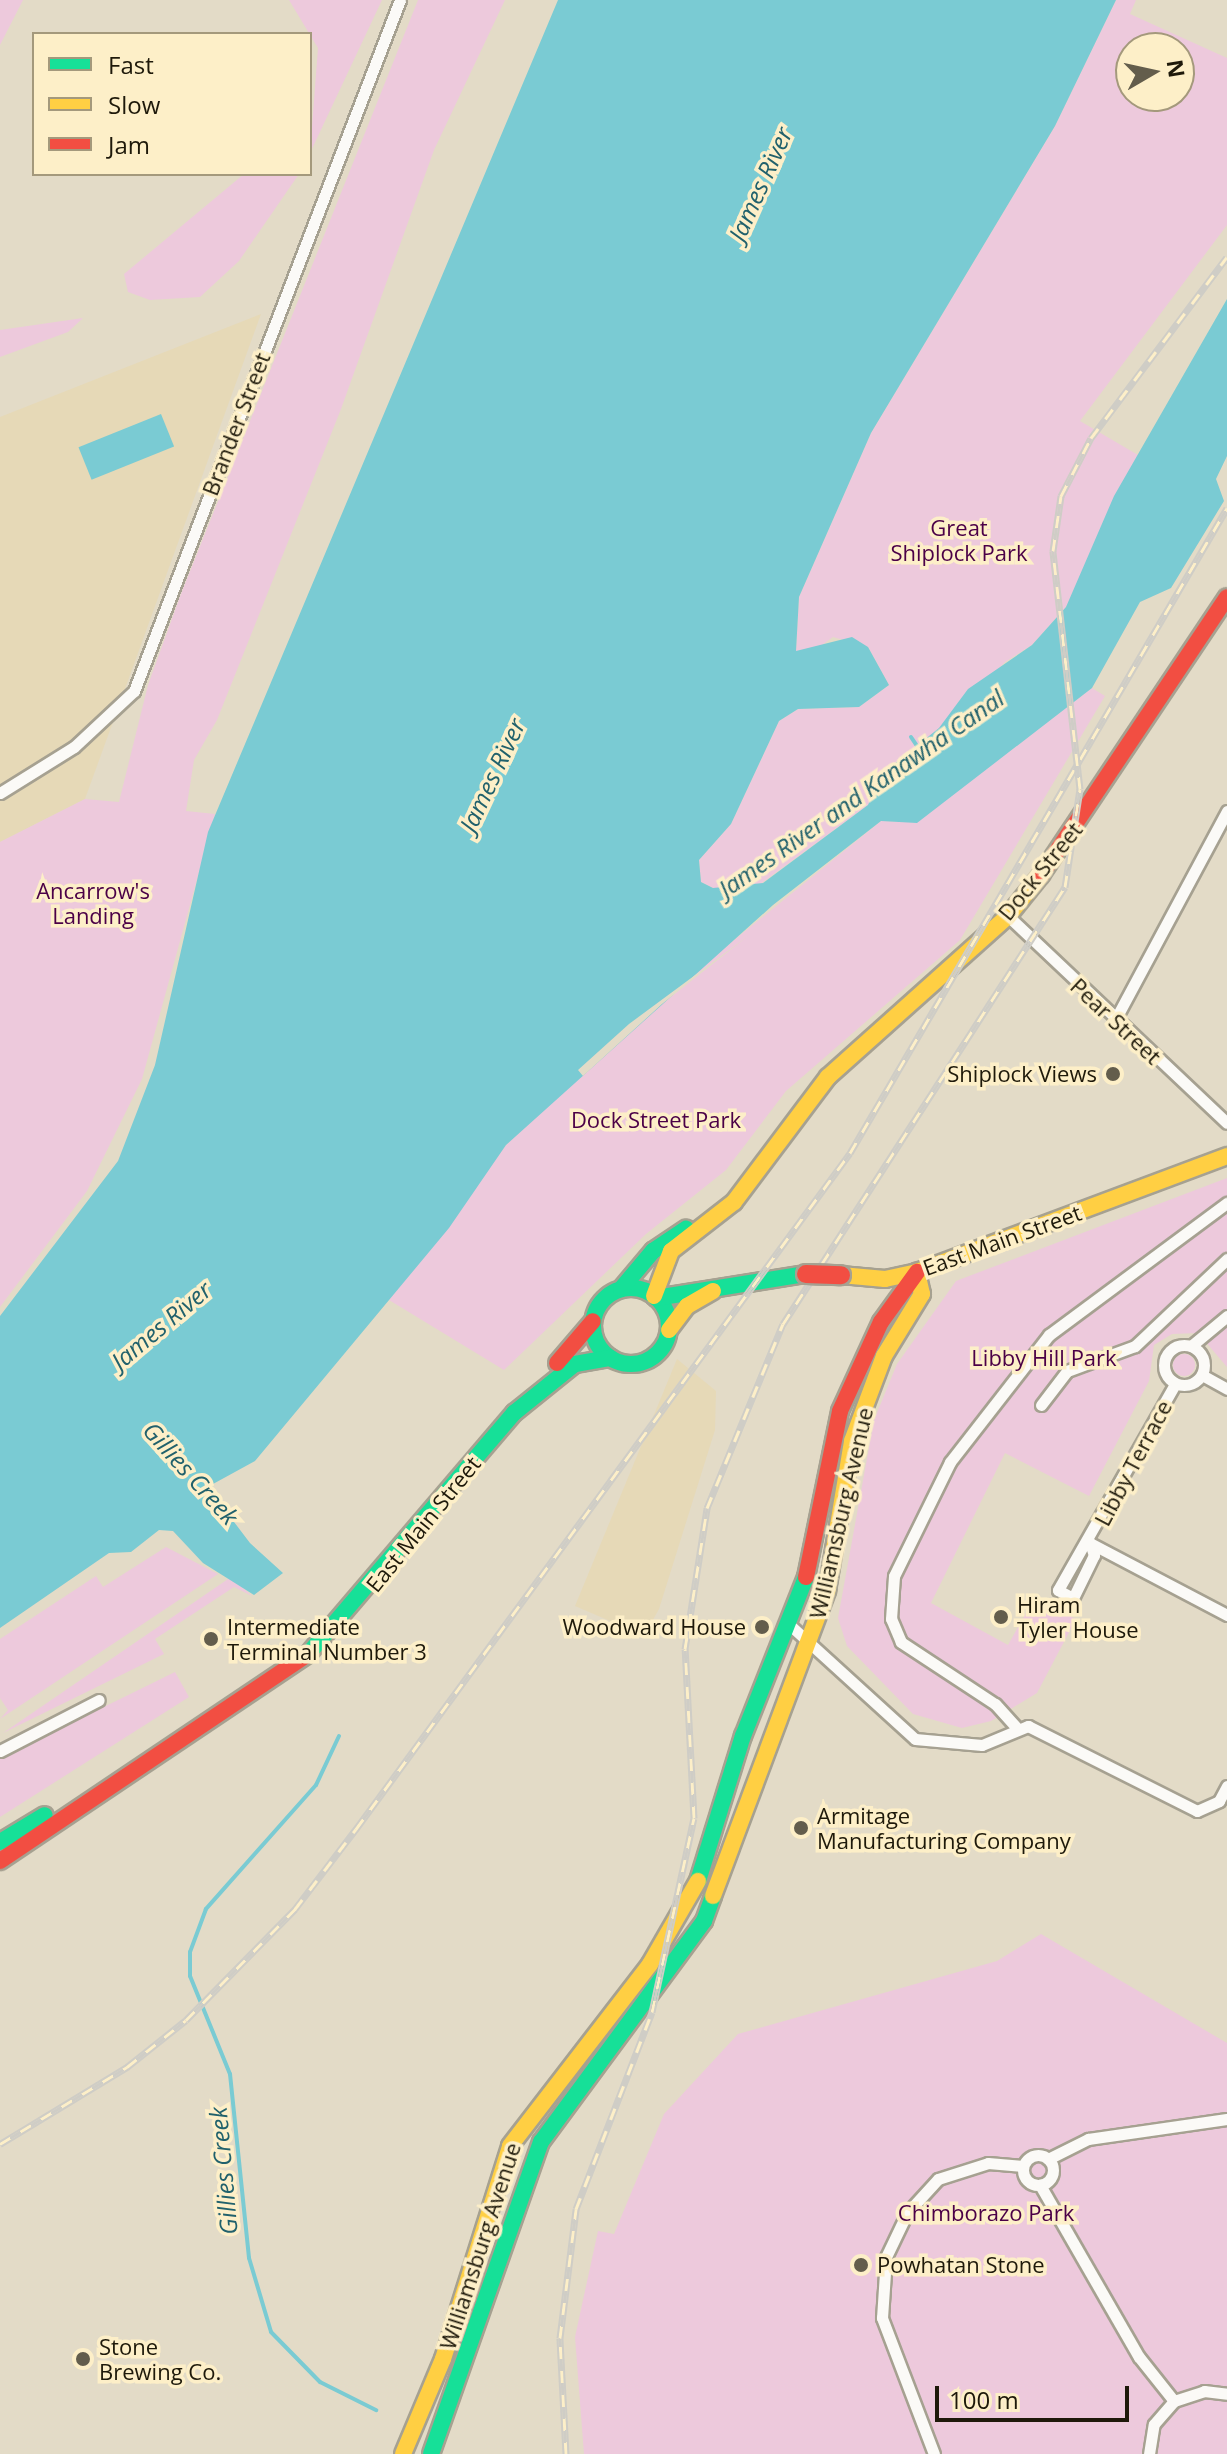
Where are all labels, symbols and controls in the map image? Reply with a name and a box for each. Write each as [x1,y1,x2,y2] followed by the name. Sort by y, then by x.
[32,32,312,176] legend
[1115,32,1195,112] north arrow
[108,48,154,81] text: Fast
[1161,57,1193,80] text: N
[108,88,160,121] text: Slow
[722,123,798,245] water label: James River
[108,128,150,161] text: Jam
[197,349,275,499] street label: Brander Street
[890,514,1028,566] park label: Great Shiplock Park
[713,683,1009,903] water label: James River and Kanawha Canal
[453,714,531,836] water label: James River
[992,817,1088,925] street label: Dock Street
[36,877,150,928] park label: Ancarrow's Landing
[1065,972,1167,1070] street label: Pear Street
[947,1061,1097,1087] place label: Shiplock Views
[1104,1065,1122,1083] marker: Shiplock Views
[571,1107,741,1133] park label: Dock Street Park
[919,1199,1085,1281] street label: East Main Street
[105,1275,217,1375] water label: James River
[971,1345,1117,1371] park label: Libby Hill Park
[1089,1396,1177,1530] street label: Libby Terrace
[804,1405,878,1621] street label: Williamsburg Avenue
[137,1416,245,1530] water label: Gillies Creek
[360,1451,486,1597] street label: East Main Street
[1017,1591,1139,1642] place label: Hiram Tyler House
[992,1608,1010,1626] marker: Hiram Tyler House
[227,1613,427,1664] place label: Intermediate Terminal Number 3
[563,1614,746,1640] place label: Woodward House
[753,1618,771,1636] marker: Woodward House
[202,1630,220,1648] marker: Intermediate Terminal Number 3
[817,1802,1071,1854] place label: Armitage Manufacturing Company
[792,1819,810,1837] marker: Armitage Manufacturing Company
[203,2106,243,2236] water label: Gillies Creek
[434,2139,526,2353] street label: Williamsburg Avenue
[898,2200,1074,2226] park label: Chimborazo Park
[877,2252,1044,2278] place label: Powhatan Stone
[852,2256,870,2274] marker: Powhatan Stone
[99,2333,221,2384] place label: Stone Brewing Co.
[74,2350,92,2368] marker: Stone Brewing Co.
[939,2370,1133,2420] scale bar
[949,2383,1019,2416] text: 100 m

